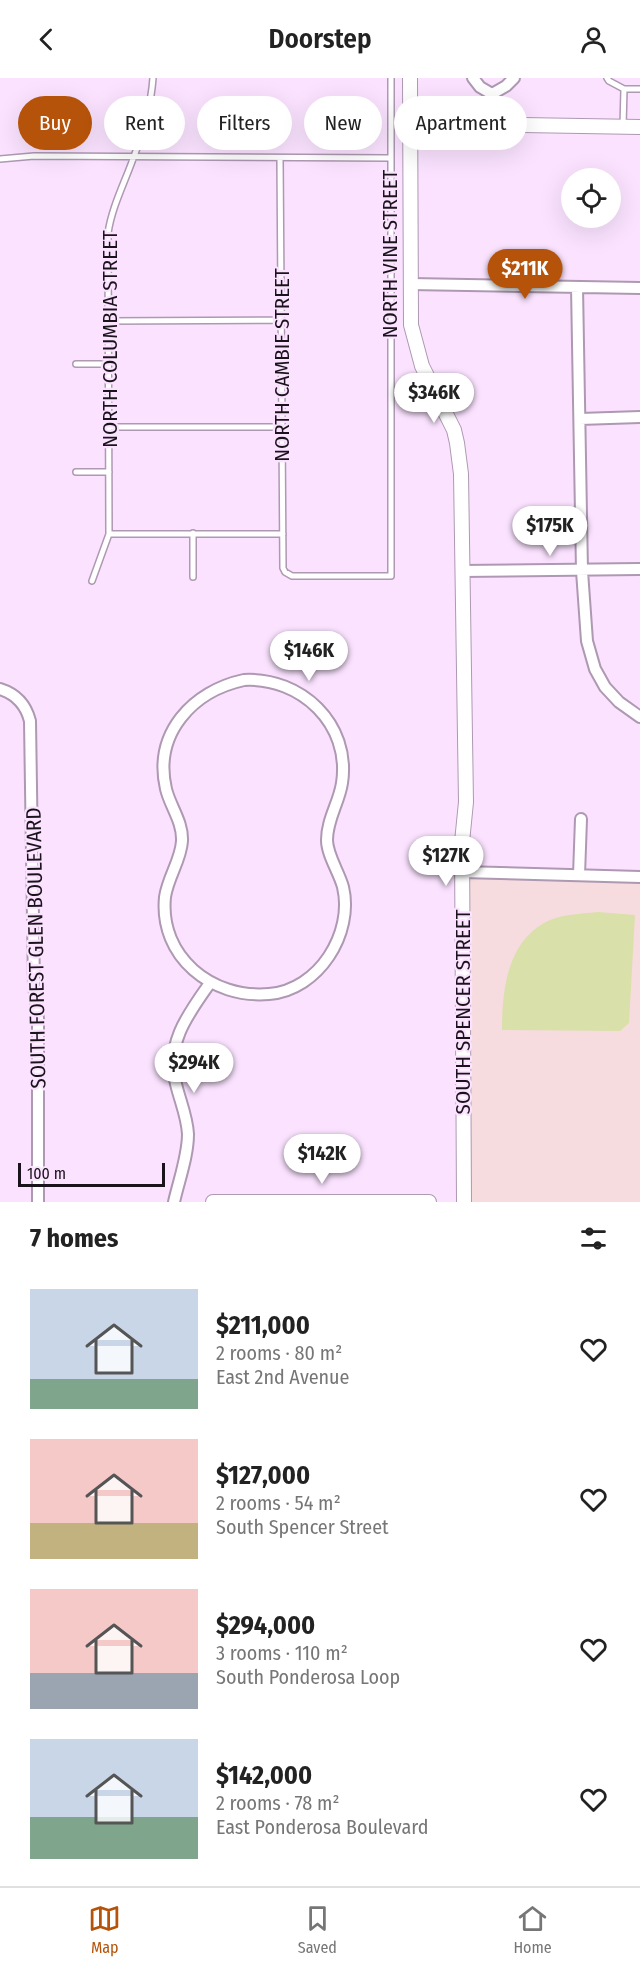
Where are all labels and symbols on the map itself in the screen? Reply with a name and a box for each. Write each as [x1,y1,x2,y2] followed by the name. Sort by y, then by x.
[377,169,403,338] street label: NORTH VINE STREET
[97,230,123,448] street label: NORTH COLUMBIA STREET
[483,249,567,300] pin: $211K
[269,268,295,462] street label: NORTH CAMBIE STREET
[392,373,476,424] pin: $346K
[508,506,592,557] pin: $175K
[267,631,351,682] pin: $146K
[21,807,51,1089] street label: SOUTH FOREST GLEN BOULEVARD
[404,836,488,887] pin: $127K
[450,909,476,1114] street label: SOUTH SPENCER STREET
[152,1043,236,1094] pin: $294K
[280,1134,364,1185] pin: $142K
[18,1160,165,1188] scale bar

